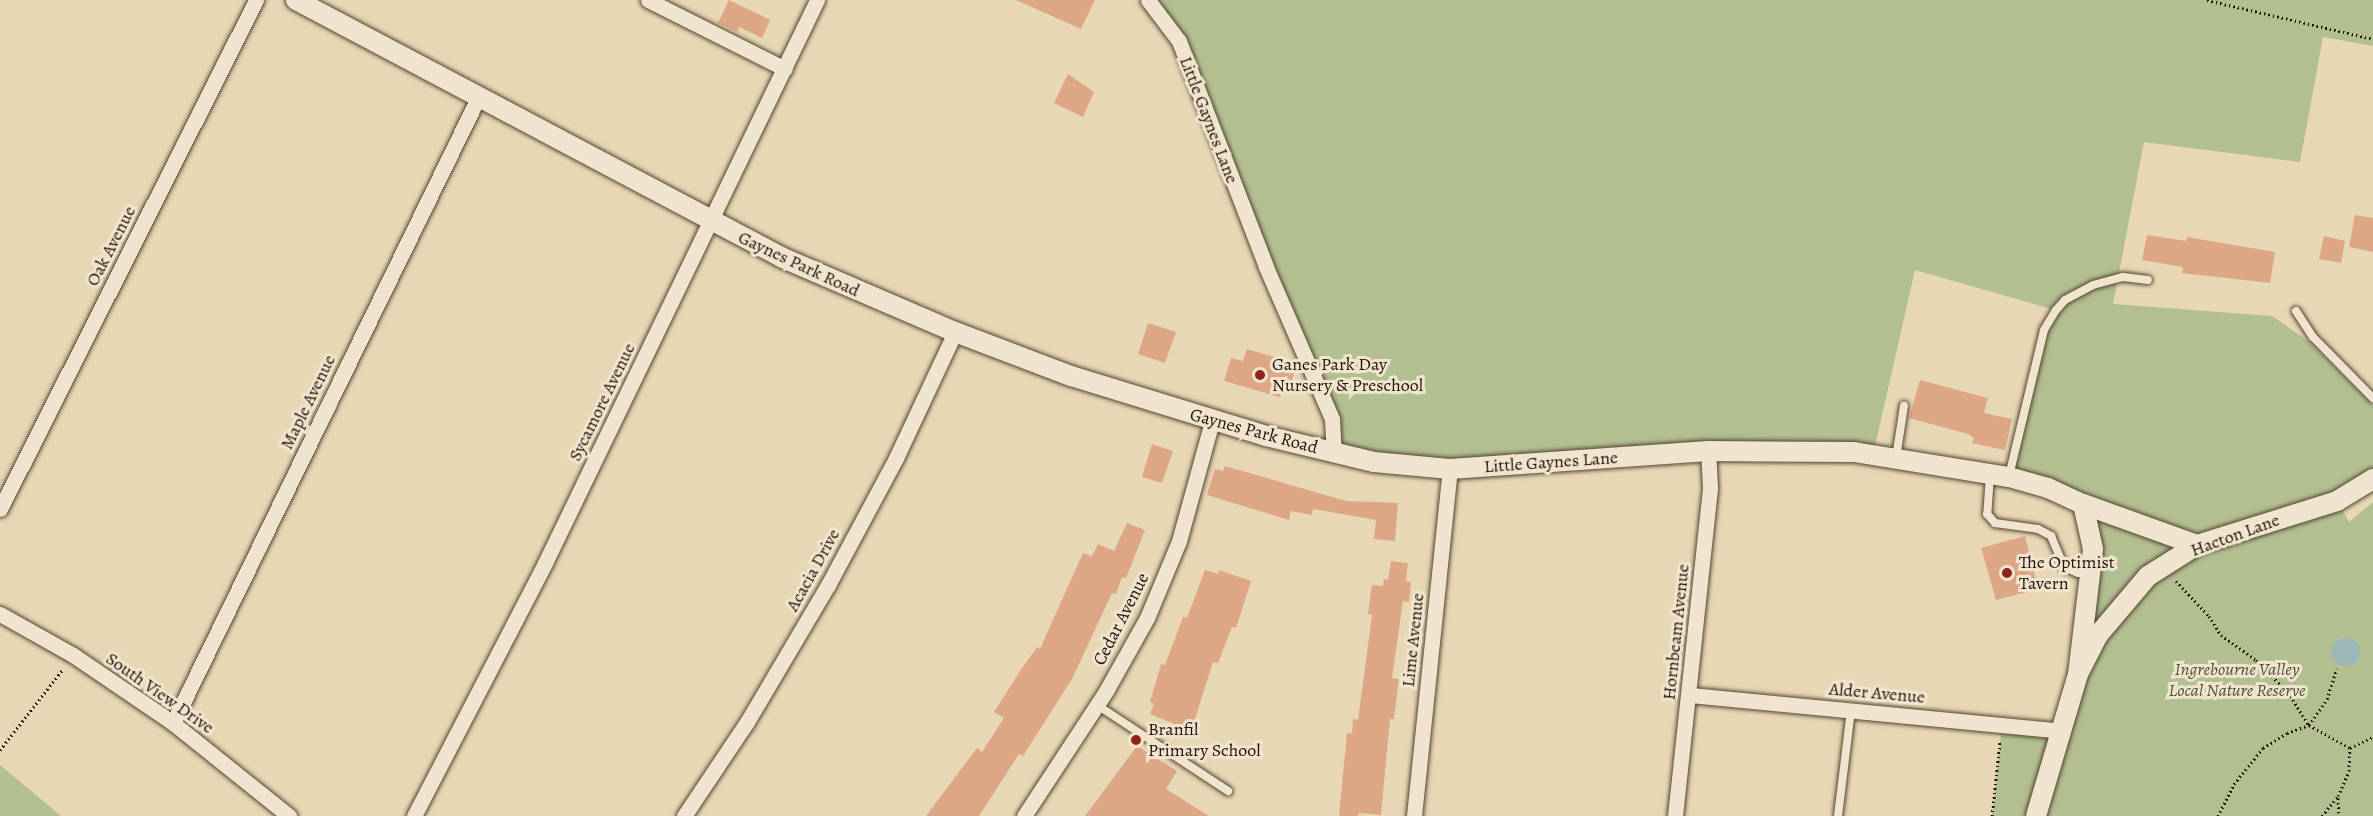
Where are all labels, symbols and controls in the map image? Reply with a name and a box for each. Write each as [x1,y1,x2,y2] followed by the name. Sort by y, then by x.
[1175,53,1243,187] street label: Little Gaynes Lane
[82,202,140,290] street label: Oak Avenue
[735,226,863,302] street label: Gaynes Park Road
[564,339,640,465] street label: Sycamore Avenue
[276,351,340,453] street label: Maple Avenue
[1272,354,1423,397] place label: Ganes Park Day Nursery & Preschool
[1253,368,1267,382] marker: Ganes Park Day Nursery & Preschool
[1188,404,1320,458] street label: Gaynes Park Road
[1483,447,1619,477] street label: Little Gaynes Lane
[2188,509,2282,561] street label: Hacton Lane
[781,525,845,615] street label: Acacia Drive
[2019,552,2115,594] place label: The Optimist Tavern
[1658,563,1694,701] street label: Hornbeam Avenue
[2000,566,2014,580] marker: The Optimist Tavern
[1088,569,1154,669] street label: Cedar Avenue
[1397,592,1429,688] street label: Lime Avenue
[102,648,218,738] street label: South View Drive
[2169,659,2305,702] park label: Ingrebourne Valley Local Nature Reserve
[1828,678,1926,708] street label: Alder Avenue
[1148,719,1261,762] place label: Branfil Primary School
[1129,733,1143,747] marker: Branfil Primary School

